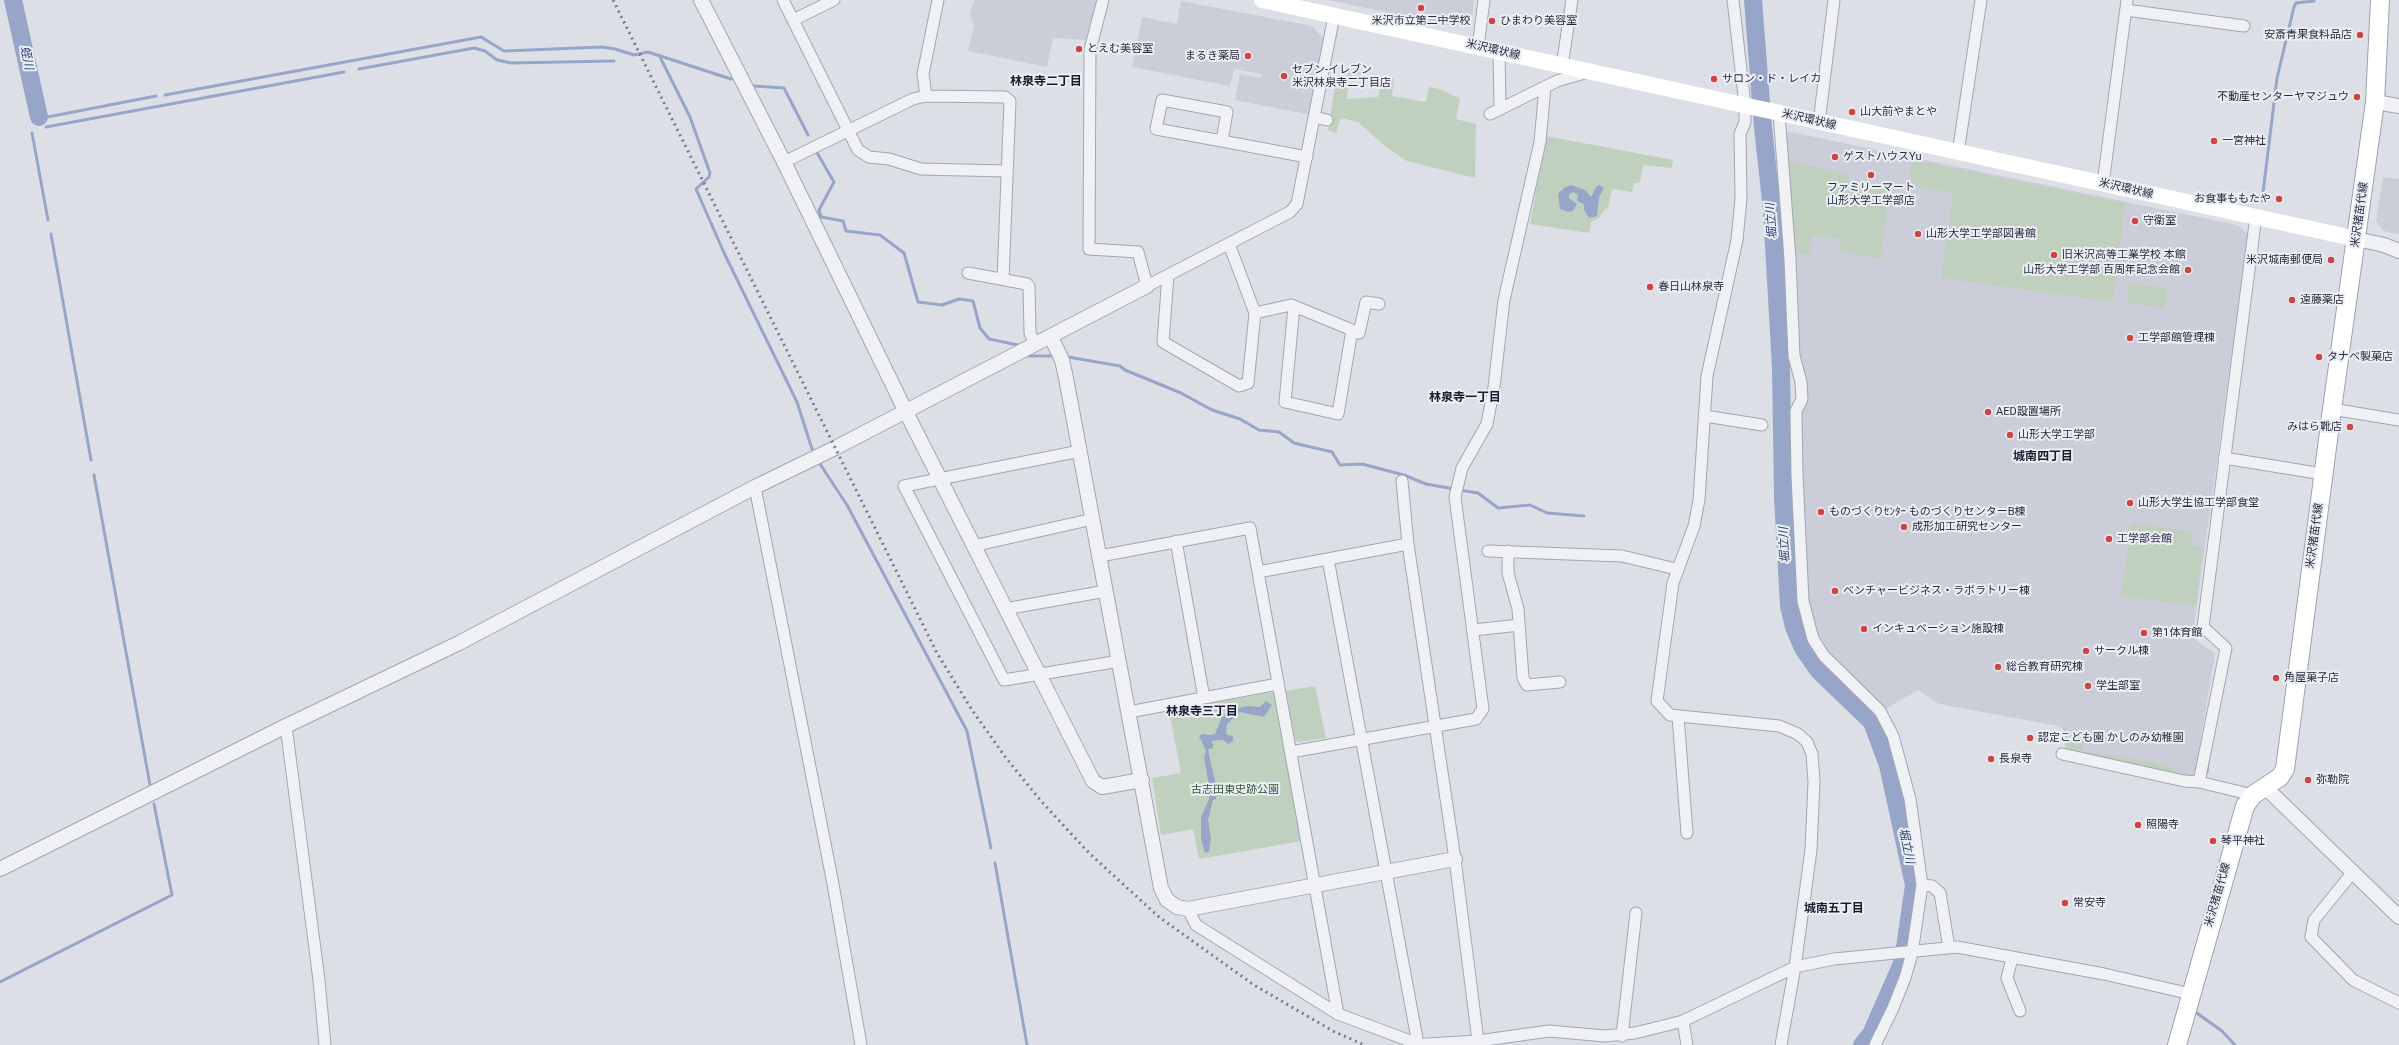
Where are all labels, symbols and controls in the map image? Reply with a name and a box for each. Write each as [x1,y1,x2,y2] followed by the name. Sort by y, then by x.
[1416,3,1426,13] marker: 米沢市立第二中学校
[1372,14,1470,28] place label: 米沢市立第二中学校
[1500,14,1577,28] place label: ひまわり美容室
[1487,16,1497,26] marker: ひまわり美容室
[2264,28,2352,42] place label: 安斎青果食料品店
[2355,30,2365,40] marker: 安斎青果食料品店
[1465,37,1521,63] street label: 米沢環状線
[1087,42,1153,56] place label: とえむ美容室
[1074,44,1084,54] marker: とえむ美容室
[16,45,36,71] water label: 蛭川
[1185,49,1240,63] place label: まるき薬局
[1243,51,1253,61] marker: まるき薬局
[1292,63,1391,89] place label: セブン-イレブン 米沢林泉寺二丁目店
[1279,71,1289,81] marker: セブン-イレブン 米沢林泉寺二丁目店
[1722,72,1821,86] place label: サロン・ド・レイカ
[1709,74,1719,84] marker: サロン・ド・レイカ
[1010,75,1082,89] district label: 林泉寺二丁目
[2217,90,2349,104] place label: 不動産センターヤマジュウ
[2352,92,2362,102] marker: 不動産センターヤマジュウ
[1860,105,1937,119] place label: 山大前やまとや
[1781,107,1837,133] street label: 米沢環状線
[1847,107,1857,117] marker: 山大前やまとや
[2222,134,2266,148] place label: 一宮神社
[2209,136,2219,146] marker: 一宮神社
[1843,150,1921,164] place label: ゲストハウスYu
[1830,152,1840,162] marker: ゲストハウスYu
[1866,170,1876,180] marker: ファミリーマート 山形大学工学部店
[2098,176,2154,202] street label: 米沢環状線
[1827,181,1915,207] place label: ファミリーマート 山形大学工学部店
[2349,181,2371,249] street label: 米沢猪苗代線
[2194,192,2271,206] place label: お食事ももたや
[2274,194,2284,204] marker: お食事ももたや
[1764,203,1780,239] water label: 堀立川
[2143,214,2176,228] place label: 守衛室
[2130,216,2140,226] marker: 守衛室
[1926,227,2036,241] place label: 山形大学工学部図書館
[1913,229,1923,239] marker: 山形大学工学部図書館
[2062,248,2186,262] place label: 旧米沢高等工業学校 本館
[2049,250,2059,260] marker: 旧米沢高等工業学校 本館
[2246,253,2323,267] place label: 米沢城南郵便局
[2326,255,2336,265] marker: 米沢城南郵便局
[2023,263,2180,277] place label: 山形大学工学部 百周年記念会館
[2183,265,2193,275] marker: 山形大学工学部 百周年記念会館
[1658,280,1724,294] place label: 春日山林泉寺
[1645,282,1655,292] marker: 春日山林泉寺
[2300,293,2344,307] place label: 遠藤薬店
[2287,295,2297,305] marker: 遠藤薬店
[2138,331,2215,345] place label: 工学部館管理棟
[2125,333,2135,343] marker: 工学部館管理棟
[2327,350,2393,364] place label: タナベ製菓店
[2314,352,2324,362] marker: タナベ製菓店
[1429,391,1501,405] district label: 林泉寺一丁目
[1996,405,2061,419] place label: AED設置場所
[1983,407,1993,417] marker: AED設置場所
[2287,420,2342,434] place label: みはら靴店
[2345,422,2355,432] marker: みはら靴店
[2018,428,2095,442] place label: 山形大学工学部
[2005,430,2015,440] marker: 山形大学工学部
[2013,450,2073,464] district label: 城南四丁目
[2138,496,2259,510] place label: 山形大学生協工学部食堂
[2125,498,2135,508] marker: 山形大学生協工学部食堂
[2304,502,2326,570] street label: 米沢猪苗代線
[1829,505,2026,519] place label: ものづくりｾﾝﾀｰ ものづくりセンターB棟
[1816,507,1826,517] marker: ものづくりｾﾝﾀｰ ものづくりセンターB棟
[1912,520,2022,534] place label: 成形加工研究センター
[1899,522,1909,532] marker: 成形加工研究センター
[1777,527,1793,563] water label: 堀立川
[2117,532,2172,546] place label: 工学部会館
[2104,534,2114,544] marker: 工学部会館
[1843,584,2030,598] place label: ベンチャービジネス・ラボラトリー棟
[1830,586,1840,596] marker: ベンチャービジネス・ラボラトリー棟
[1872,622,2004,636] place label: インキュベーション施設棟
[1859,624,1869,634] marker: インキュベーション施設棟
[2152,626,2202,640] place label: 第1体育館
[2139,628,2149,638] marker: 第1体育館
[2094,644,2149,658] place label: サークル棟
[2081,646,2091,656] marker: サークル棟
[2006,660,2083,674] place label: 総合教育研究棟
[1993,662,2003,672] marker: 総合教育研究棟
[2284,671,2339,685] place label: 角屋菓子店
[2271,673,2281,683] marker: 角屋菓子店
[2096,679,2140,693] place label: 学生部室
[2083,681,2093,691] marker: 学生部室
[1166,705,1238,719] district label: 林泉寺三丁目
[2038,731,2184,745] place label: 認定こども園 かしのみ幼稚園
[2025,733,2035,743] marker: 認定こども園 かしのみ幼稚園
[1999,752,2032,766] place label: 長泉寺
[1986,754,1996,764] marker: 長泉寺
[2316,773,2349,787] place label: 弥勒院
[2303,775,2313,785] marker: 弥勒院
[1191,783,1279,797] park label: 古志田東史跡公園
[2146,818,2179,832] place label: 照陽寺
[2133,820,2143,830] marker: 照陽寺
[1895,827,1917,865] water label: 堀立川
[2221,834,2265,848] place label: 琴平神社
[2208,836,2218,846] marker: 琴平神社
[2203,861,2233,929] street label: 米沢猪苗代線
[2073,896,2106,910] place label: 常安寺
[2060,898,2070,908] marker: 常安寺
[1804,902,1864,916] district label: 城南五丁目

